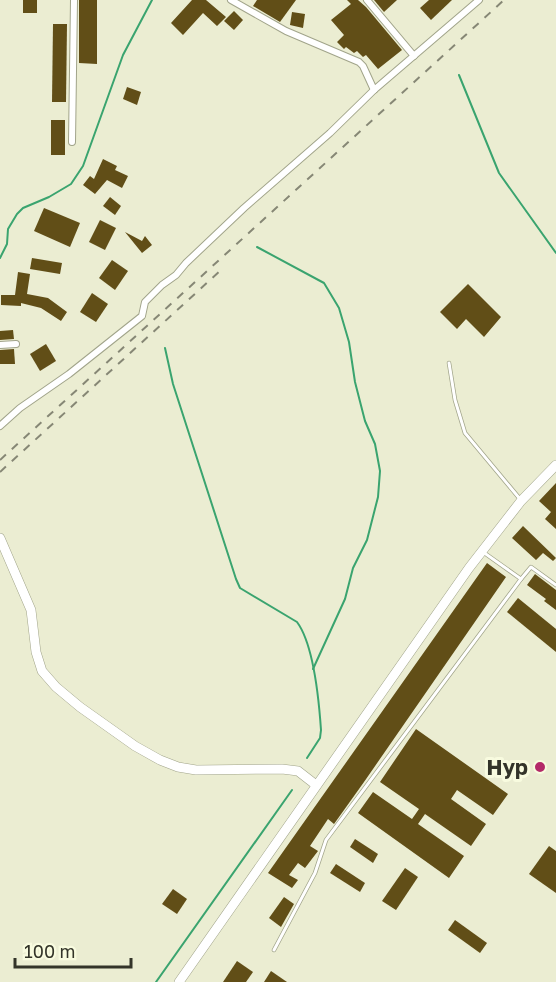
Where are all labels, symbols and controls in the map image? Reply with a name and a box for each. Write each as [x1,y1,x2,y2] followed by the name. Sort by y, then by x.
[487,754,528,780] place label: Нур
[533,760,547,774] marker: Нур
[15,931,130,969] scale bar
[24,940,75,962] text: 100 m

